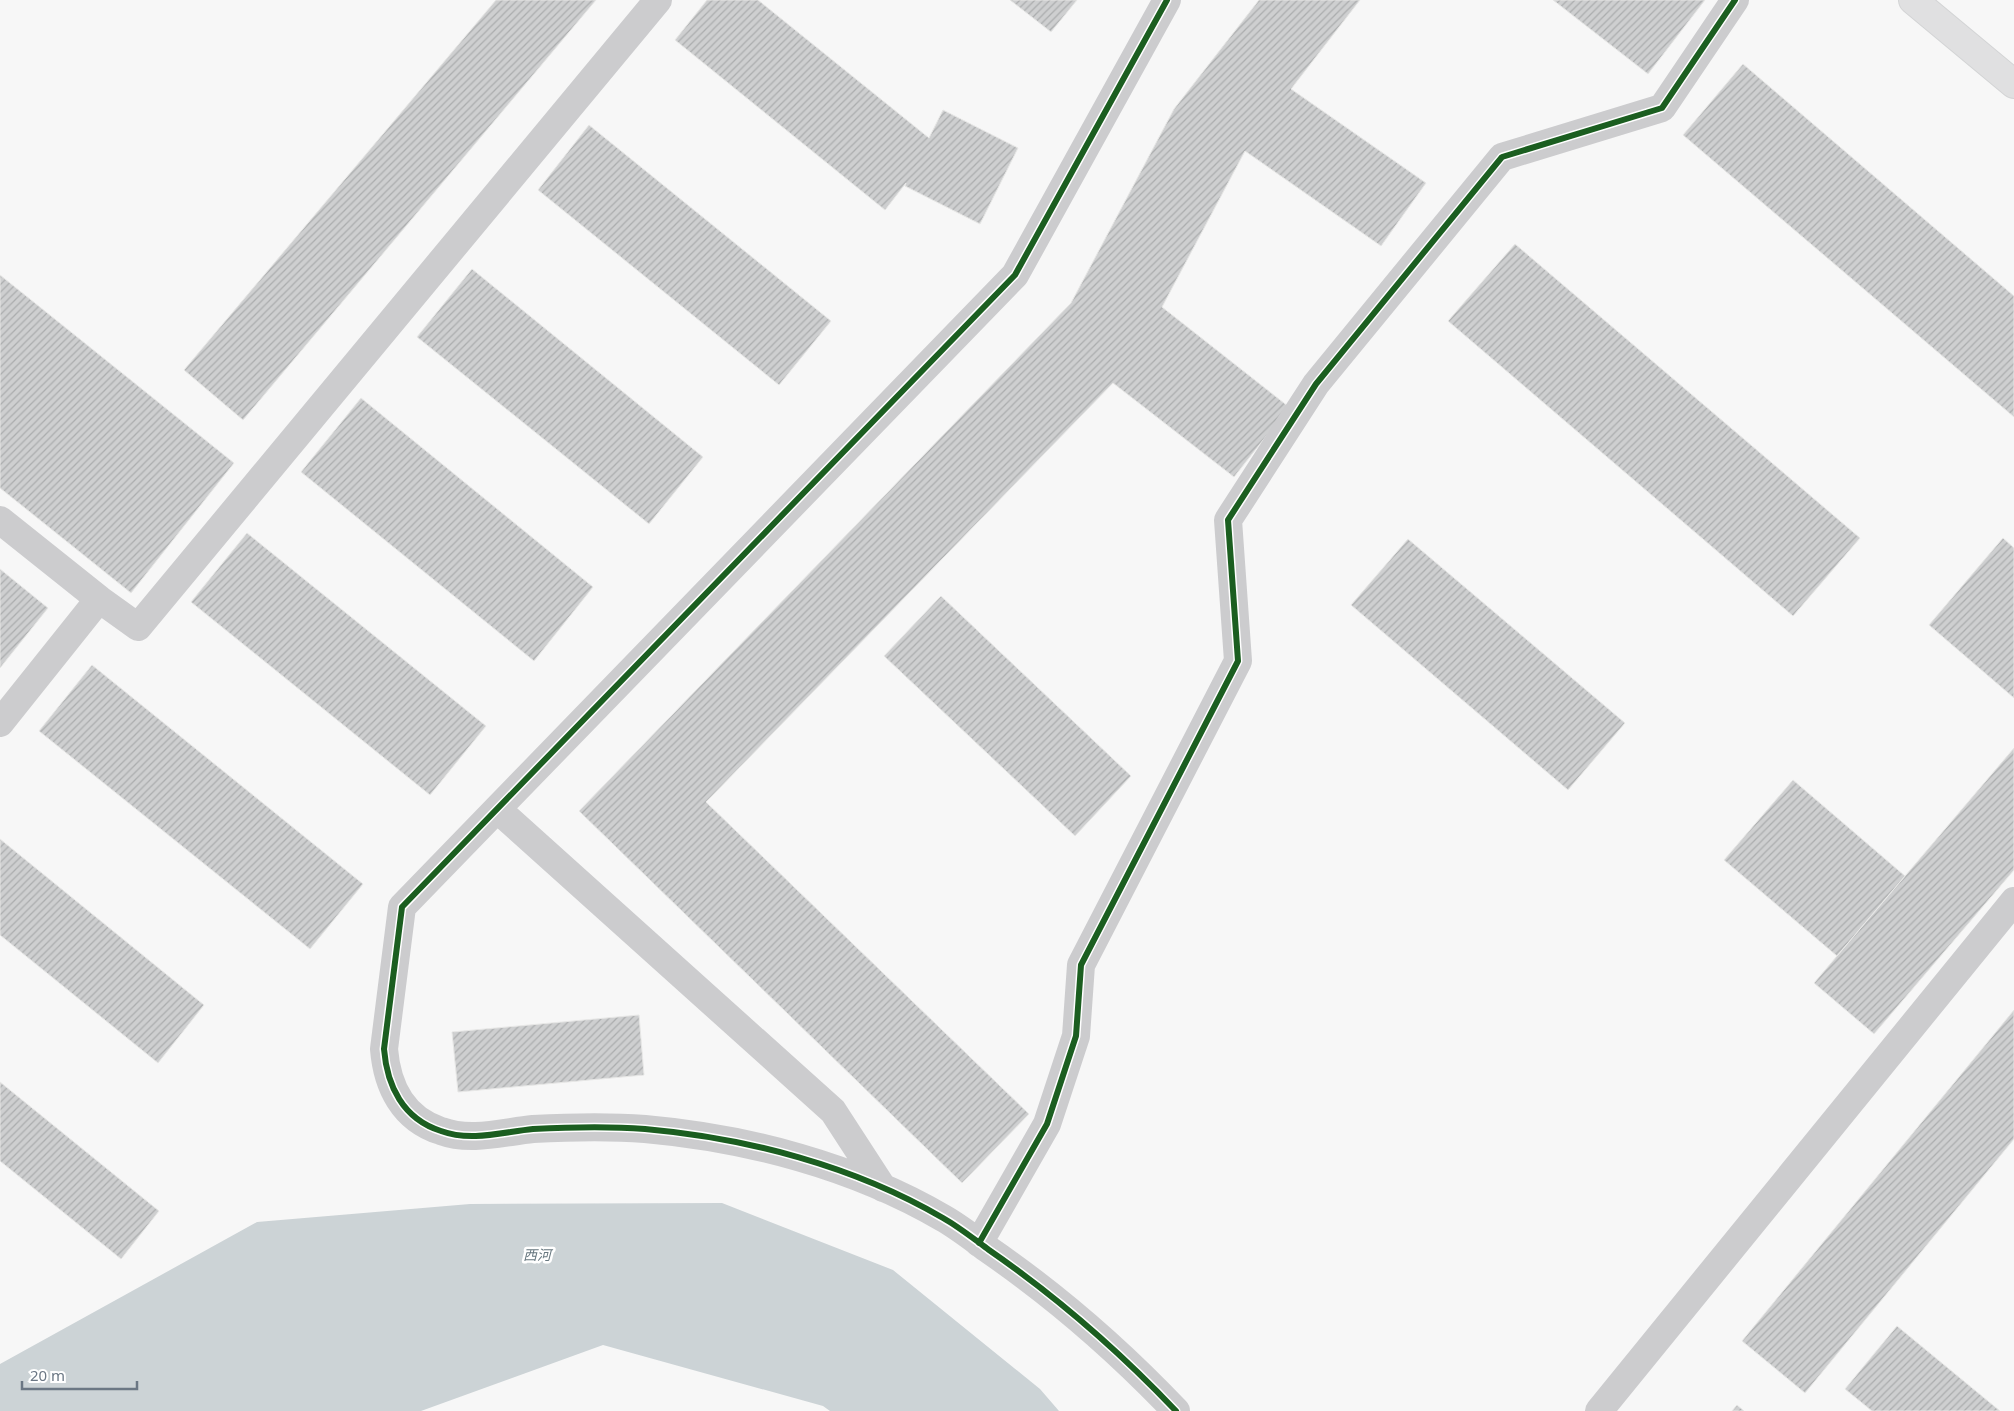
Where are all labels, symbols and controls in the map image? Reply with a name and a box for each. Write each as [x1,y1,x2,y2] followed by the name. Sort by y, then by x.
[523,1245,554,1264] water label: 西河
[22,1358,138,1390] scale bar
[30,1365,65,1385] text: 20 m

